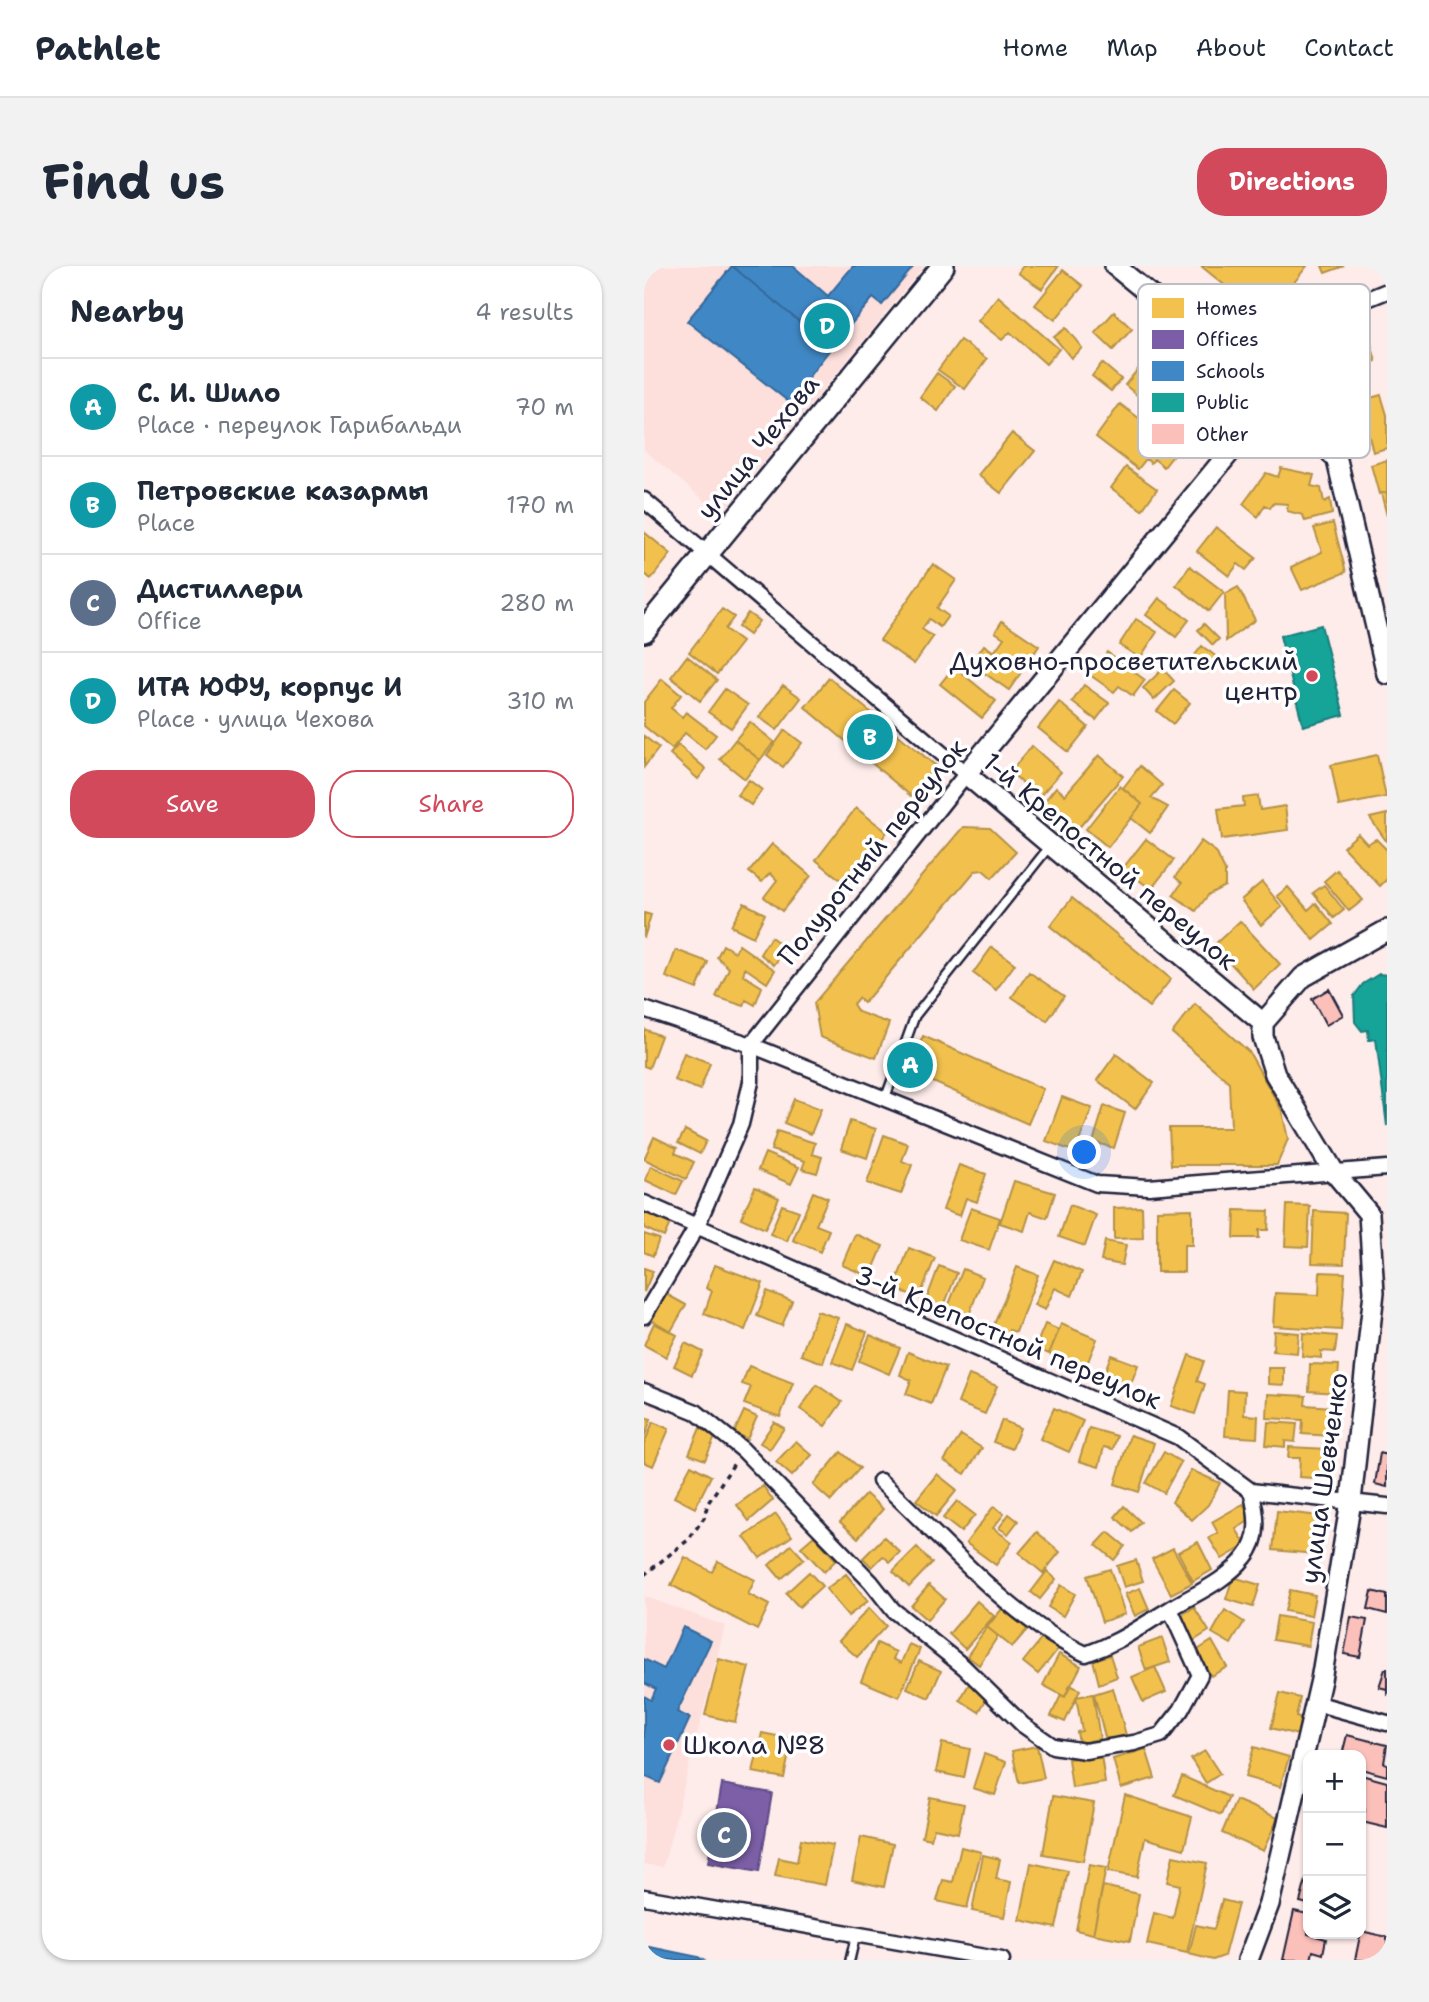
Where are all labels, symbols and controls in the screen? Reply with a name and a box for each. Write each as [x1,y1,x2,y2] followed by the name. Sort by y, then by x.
[35,26,161,71] text: Pathlet
[1002,32,1068,64] text: Home
[1106,32,1158,64] text: Map
[1196,32,1266,64] text: About
[1304,32,1394,64] text: Contact
[1197,148,1387,216] button: Directions
[42,149,225,215] text: Find us
[1138,284,1370,458] legend
[70,291,185,332] text: Nearby
[1196,296,1257,321] text: Homes
[475,297,574,327] text: 4 results
[804,300,850,352] pin: D
[1196,327,1259,352] text: Offices
[1196,359,1265,384] text: Schools
[688,367,827,526] street label: улица Чехова
[137,375,281,410] text: С. И. Шило
[1196,390,1249,415] text: Public
[84,392,102,422] text: A
[515,392,574,422] text: 70 m
[137,410,462,440] text: Place · переулок Гарибальди
[1196,422,1249,447] text: Other
[137,473,428,508] text: Петровские казармы
[86,490,100,520] text: B
[506,490,574,520] text: 170 m
[137,508,196,538] text: Place
[137,571,303,606] text: Дистиллери
[86,588,100,618] text: C
[499,588,574,618] text: 280 m
[137,606,202,636] text: Office
[950,643,1298,708] place label: Духовно-просветительский центр
[1304,668,1320,684] marker: Духовно-просветительский центр
[137,669,402,704] text: ИТА ЮФУ, корпус И
[85,686,101,716] text: D
[506,686,574,716] text: 310 m
[137,704,374,734] text: Place · улица Чехова
[847,711,893,763] pin: B
[769,731,974,972] street label: Полуротный переулок
[976,744,1245,978] street label: 1-й Крепостной переулок
[70,770,315,838] button: Save
[329,770,574,838] button: Share
[887,1039,933,1091] pin: A
[1067,1135,1101,1169] your location
[850,1256,1167,1417] street label: 3-й Крепостной переулок
[1291,1370,1356,1586] street label: улица Шевченко
[683,1727,826,1762] place label: Школа №8
[661,1737,677,1753] marker: Школа №8
[1303,1750,1366,1939] map controls
[1303,1750,1366,1813] button: +
[701,1809,747,1861] pin: C
[1303,1813,1366,1876] button: −
[1303,1876,1366,1939] button: layers

